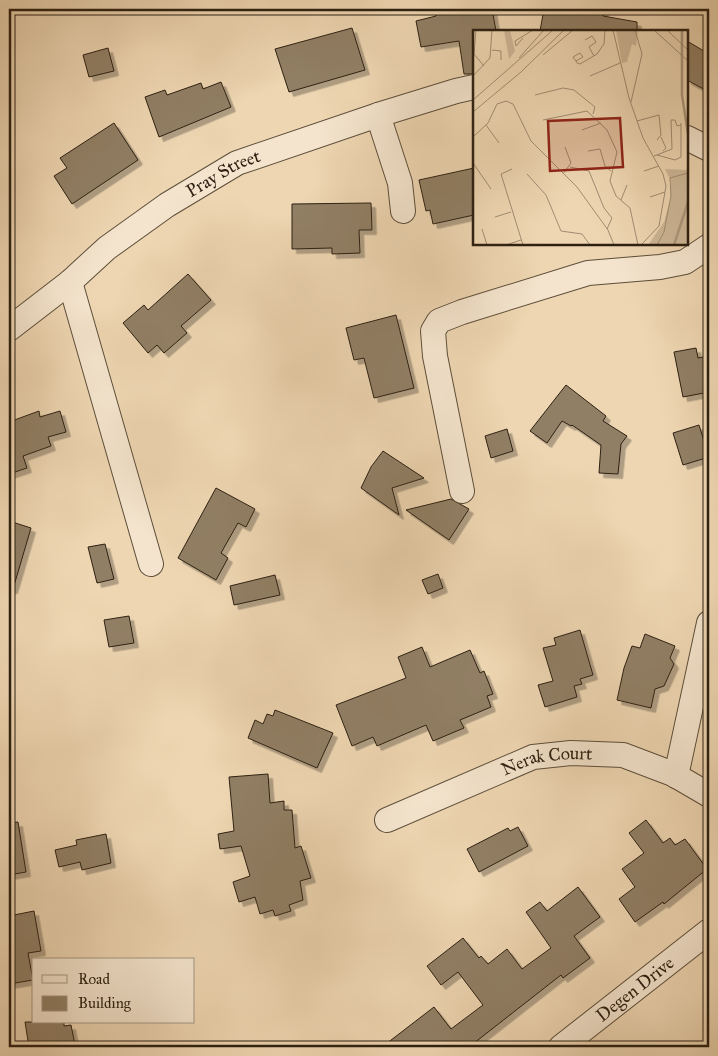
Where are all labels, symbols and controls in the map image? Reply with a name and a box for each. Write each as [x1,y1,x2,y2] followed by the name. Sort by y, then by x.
[473,30,688,245] inset map
[182,145,264,202] street label: Pray Street
[498,742,593,780] street label: Nerak Court
[592,952,678,1026] street label: Degen Drive
[32,958,195,1024] legend
[78,970,110,988] text: Road
[78,994,132,1012] text: Building

